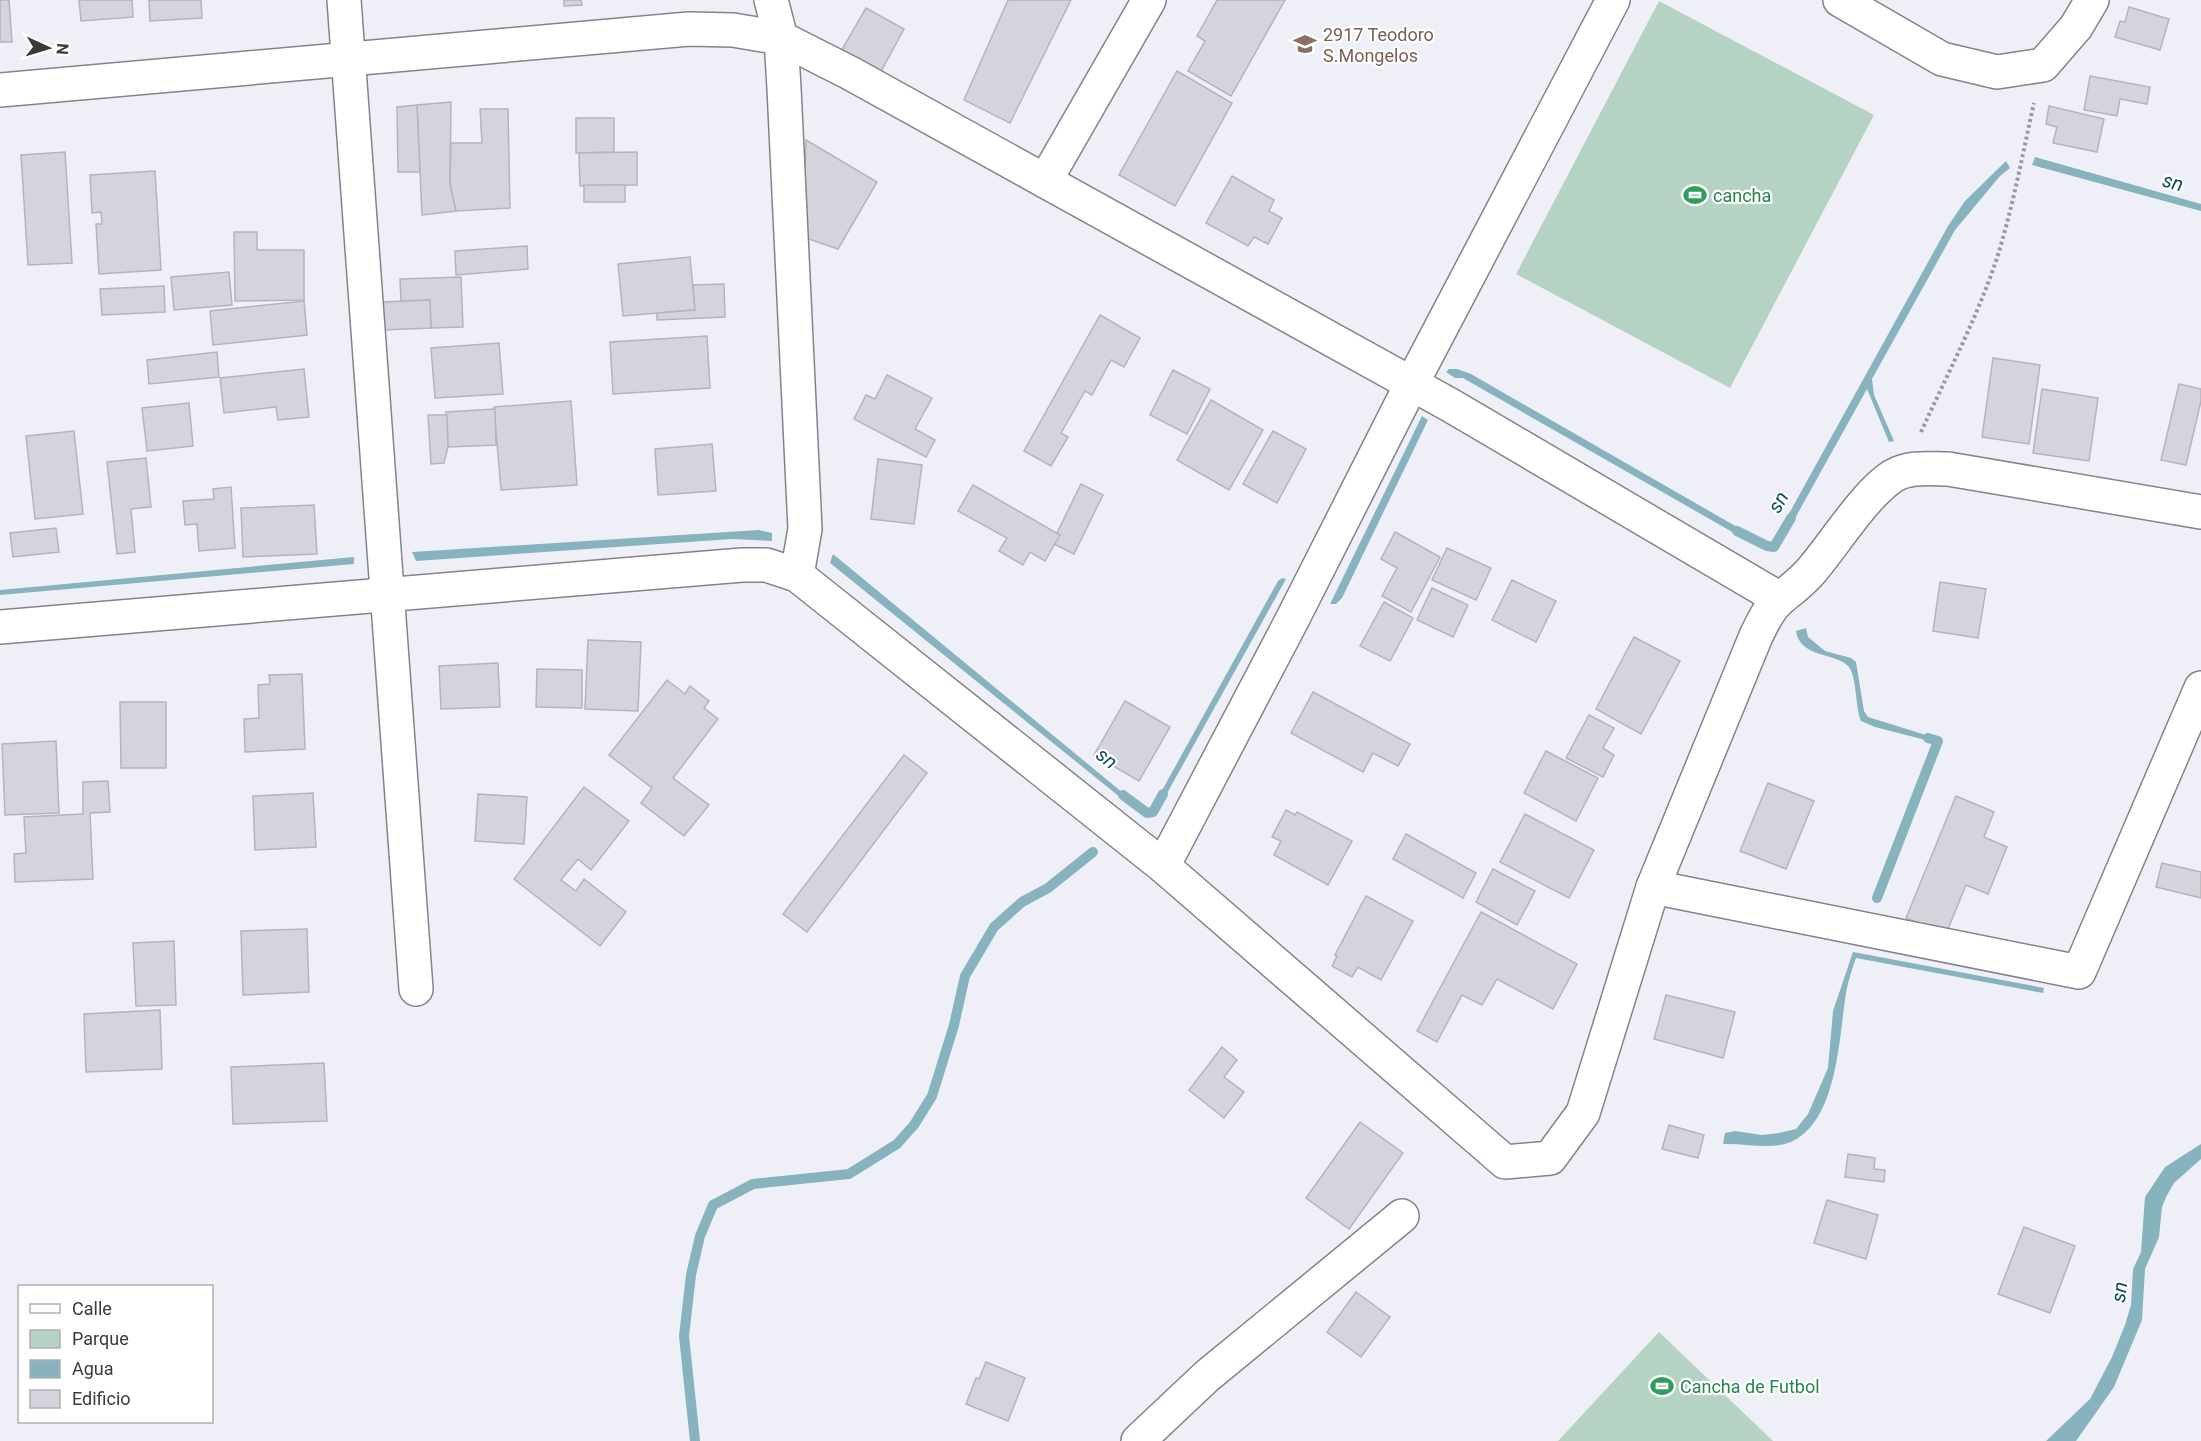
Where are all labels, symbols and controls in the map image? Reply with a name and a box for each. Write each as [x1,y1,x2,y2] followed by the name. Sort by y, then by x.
[18,18,78,78] north arrow
[1323,24,1434,66] place label: 2917 Teodoro S.Mongelos
[1292,31,1318,57] school or university icon: 2917 Teodoro S.Mongelos
[53,43,72,55] text: N
[2160,168,2186,196] water label: sn
[1682,182,1708,208] sports icon: cancha
[1713,185,1771,206] place label: cancha
[1762,487,1794,517] water label: sn
[1091,742,1123,774] water label: sn
[2106,1280,2132,1304] water label: sn
[18,1285,213,1423] legend
[72,1298,112,1319] text: Calle
[72,1328,129,1349] text: Parque
[72,1358,114,1379] text: Agua
[1649,1373,1675,1399] sports icon: Cancha de Futbol
[1680,1376,1820,1397] place label: Cancha de Futbol
[72,1388,131,1409] text: Edificio

